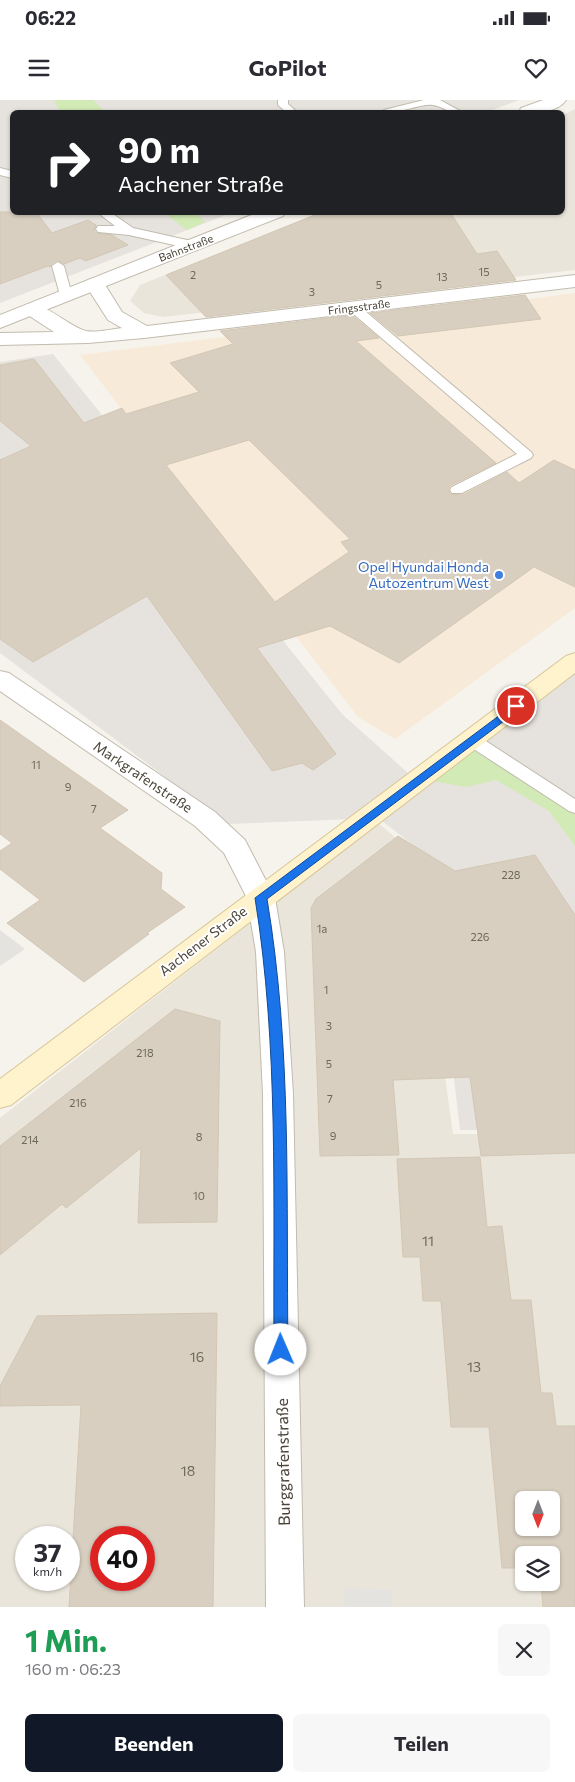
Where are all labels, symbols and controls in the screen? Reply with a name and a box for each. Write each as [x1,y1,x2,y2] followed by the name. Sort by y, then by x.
[25,6,76,29] text: 06:22
[25,54,53,82] icon: menu
[249,54,326,81] text: GoPilot
[522,54,550,82] icon: heart
[118,127,200,170] text: 90 m
[35,130,100,195] icon: right
[118,170,283,197] text: Aachener Straße
[157,231,215,264] street label: Bahnstraße
[478,265,490,278] house number: 15
[190,268,196,281] house number: 2
[437,270,447,283] house number: 13
[376,278,382,291] house number: 5
[309,285,315,298] house number: 3
[327,296,391,317] street label: Fringsstraße
[358,558,489,591] place label: Opel Hyundai Honda Autozentrum West
[493,569,505,581] marker: Opel Hyundai Honda Autozentrum West
[495,685,537,727] pin
[502,692,530,720] icon: arrive
[91,737,196,816] street label: Markgrafenstraße
[31,758,41,771] house number: 11
[65,780,72,793] house number: 9
[91,802,97,815] house number: 7
[502,868,521,881] house number: 228
[156,902,250,979] street label: Aachener Straße
[317,922,327,935] house number: 1a
[471,930,490,943] house number: 226
[324,983,328,996] house number: 1
[326,1019,332,1032] house number: 3
[136,1046,154,1059] house number: 218
[326,1057,332,1070] house number: 5
[327,1092,333,1105] house number: 7
[69,1096,87,1109] house number: 216
[330,1129,337,1142] house number: 9
[196,1130,203,1143] house number: 8
[21,1133,39,1146] house number: 214
[193,1189,205,1202] house number: 10
[422,1232,434,1249] house number: 11
[254,1323,306,1375] position arrow
[190,1348,204,1365] house number: 16
[467,1358,481,1375] house number: 13
[272,1398,293,1526] street label: Burggrafenstraße
[181,1462,195,1479] house number: 18
[515,1491,560,1536] north arrow
[515,1491,560,1591] map controls
[90,1526,155,1591] speed limit sign: 40
[33,1537,62,1567] text: 37
[515,1546,560,1591] button: layers
[33,1564,62,1578] text: km/h
[25,1621,107,1658] text: 1 Min.
[498,1624,550,1676] button: close
[25,1659,121,1678] text: 160 m · 06:23
[25,1714,283,1772] button: Beenden
[293,1714,550,1772] button: Teilen

